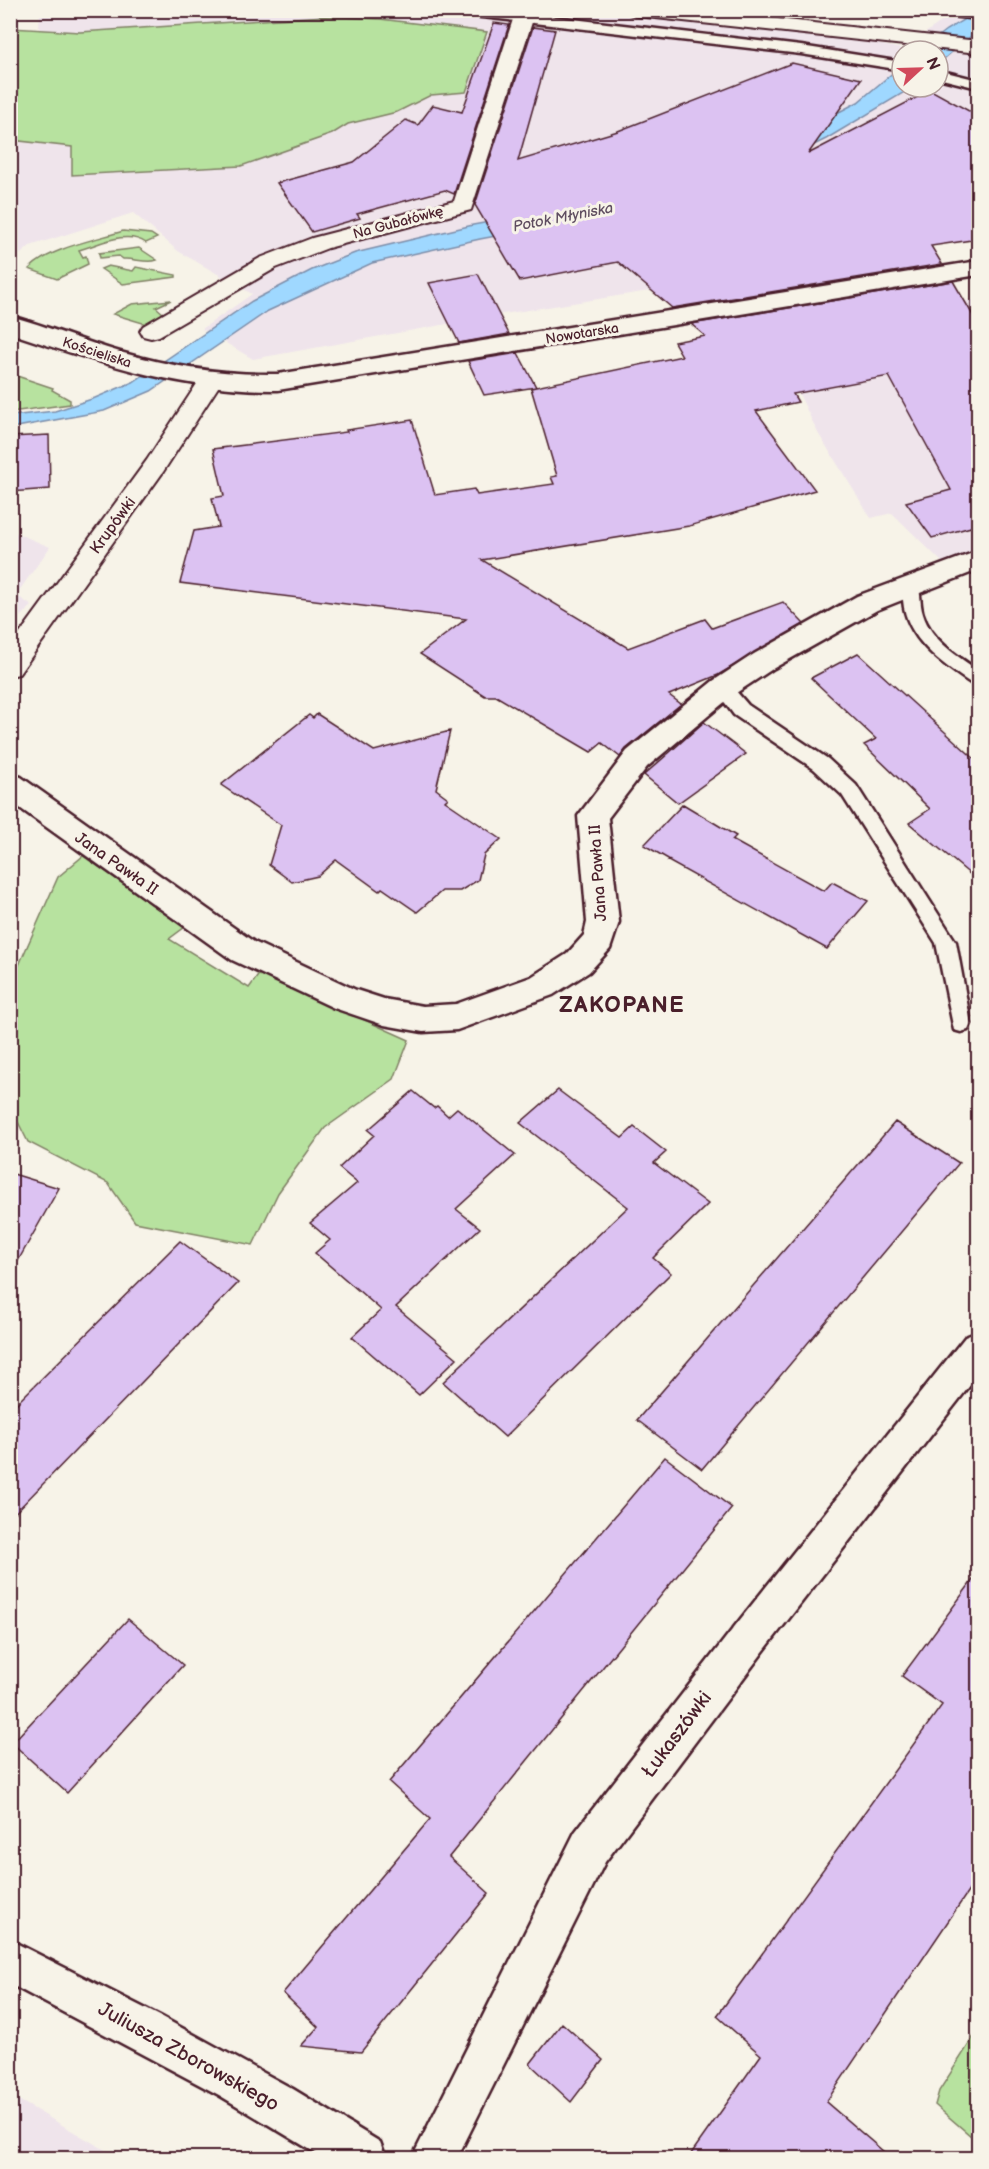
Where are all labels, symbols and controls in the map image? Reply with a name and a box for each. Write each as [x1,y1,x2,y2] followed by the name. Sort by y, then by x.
[890,39,950,99] north arrow
[921,55,944,73] text: N
[511,198,615,237] water label: Potok Młyniska
[351,202,445,243] street label: Na Gubałówkę
[544,319,620,348] street label: Nowotarska
[60,333,134,372] street label: Kościeliska
[86,494,140,558] street label: Krupówki
[586,824,611,922] street label: Jana Pawła II
[71,829,161,900] street label: Jana Pawła II
[559,992,685,1019] district label: ZAKOPANE
[637,1687,717,1783] street label: Łukaszówki
[94,1997,283,2117] street label: Juliusza Zborowskiego

